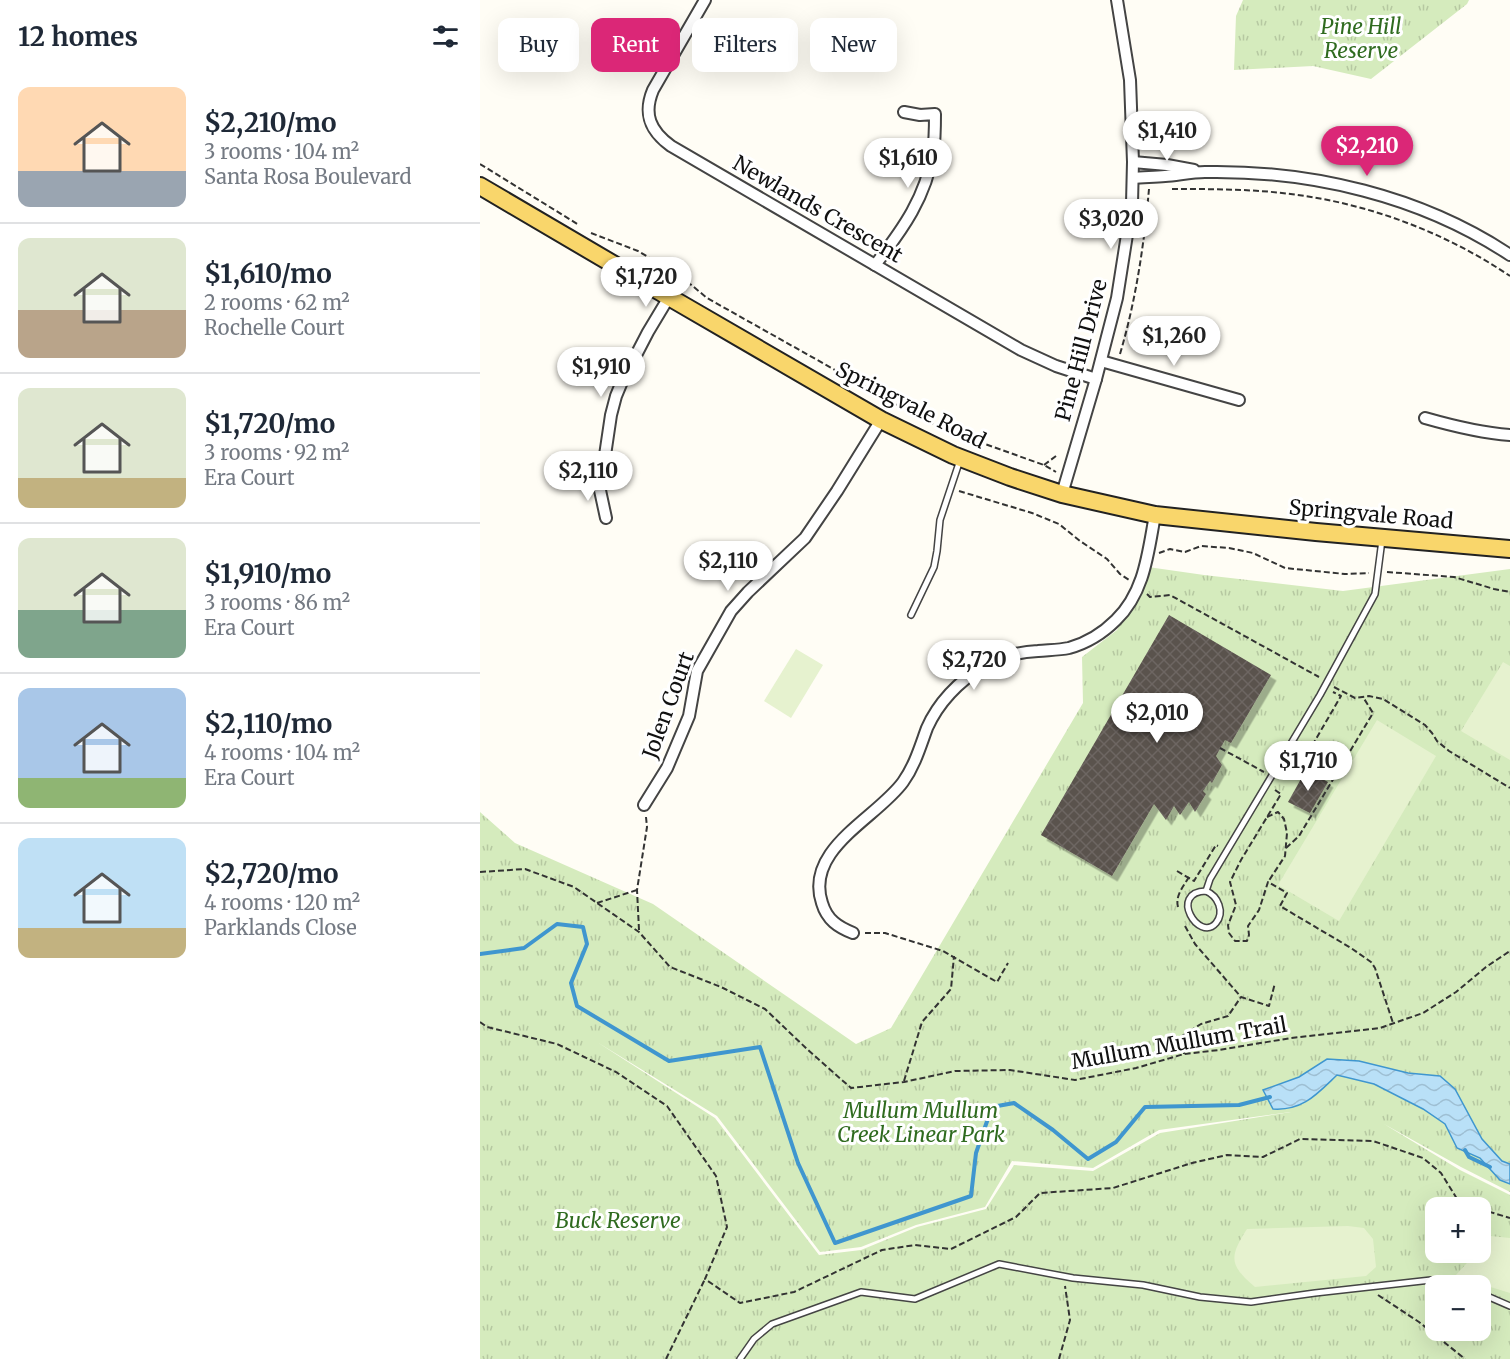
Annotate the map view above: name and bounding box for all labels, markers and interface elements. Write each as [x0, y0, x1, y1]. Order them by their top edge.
park label: Pine Hill Reserve [1321, 13, 1401, 64]
chip: Buy [498, 18, 579, 72]
chip: Rent [591, 18, 680, 72]
chip: Filters [692, 18, 798, 72]
chip: New [810, 18, 897, 72]
text: 12 homes [18, 20, 138, 53]
icon: filters [429, 20, 462, 53]
text: $2,210/mo [204, 106, 336, 139]
icon: home [66, 111, 138, 183]
pin: $1,410 [1118, 111, 1216, 162]
text: $1,410 [1137, 118, 1197, 143]
pin: $2,210 [1318, 126, 1416, 177]
text: $2,210 [1335, 133, 1399, 158]
pin: $1,610 [859, 138, 957, 189]
text: 3 rooms · 104 m² [204, 139, 359, 164]
text: $1,610 [878, 145, 938, 170]
street label: Newlands Crescent [728, 149, 908, 269]
text: Santa Rosa Boulevard [204, 164, 412, 189]
pin: $3,020 [1062, 199, 1160, 250]
text: $3,020 [1078, 206, 1144, 231]
text: $1,610/mo [204, 257, 332, 290]
pin: $1,720 [597, 257, 695, 308]
icon: home [66, 262, 138, 334]
text: $1,720 [615, 264, 677, 289]
street label: Pine Hill Drive [1049, 276, 1113, 424]
text: 2 rooms · 62 m² [204, 290, 350, 315]
text: Rochelle Court [204, 315, 345, 340]
pin: $1,260 [1125, 316, 1223, 367]
text: $1,260 [1141, 323, 1207, 348]
pin: $1,910 [552, 347, 650, 398]
text: $1,910 [571, 354, 631, 379]
street label: Springvale Road [831, 356, 991, 455]
text: $1,720/mo [204, 407, 335, 440]
icon: home [66, 412, 138, 484]
text: 3 rooms · 92 m² [204, 440, 350, 465]
pin: $2,110 [539, 451, 637, 502]
text: $2,110 [558, 458, 618, 483]
text: Era Court [204, 465, 295, 490]
street label: Springvale Road [1288, 493, 1455, 535]
pin: $2,110 [679, 541, 777, 592]
text: $2,110 [698, 548, 758, 573]
text: $1,910/mo [204, 557, 331, 590]
icon: home [66, 562, 138, 634]
text: 3 rooms · 86 m² [204, 590, 350, 615]
text: Era Court [204, 615, 295, 640]
pin: $2,720 [925, 640, 1023, 691]
text: $2,720 [941, 647, 1007, 672]
street label: Jolen Court [636, 648, 700, 763]
pin: $2,010 [1108, 693, 1206, 744]
text: $2,010 [1125, 700, 1189, 725]
text: $2,110/mo [204, 707, 332, 740]
icon: home [66, 712, 138, 784]
text: 4 rooms · 104 m² [204, 740, 360, 765]
pin: $1,710 [1259, 741, 1357, 792]
text: $1,710 [1278, 748, 1338, 773]
text: Era Court [204, 765, 295, 790]
text: $2,720/mo [204, 857, 339, 890]
icon: home [66, 862, 138, 934]
text: 4 rooms · 120 m² [204, 890, 360, 915]
text: Parklands Close [204, 915, 357, 940]
street label: Mullum Mullum Trail [1069, 1011, 1289, 1075]
park label: Mullum Mullum Creek Linear Park [837, 1097, 1006, 1148]
map controls [1425, 1197, 1491, 1341]
button: + [1425, 1197, 1491, 1263]
park label: Buck Reserve [555, 1207, 681, 1234]
button: − [1425, 1275, 1491, 1341]

